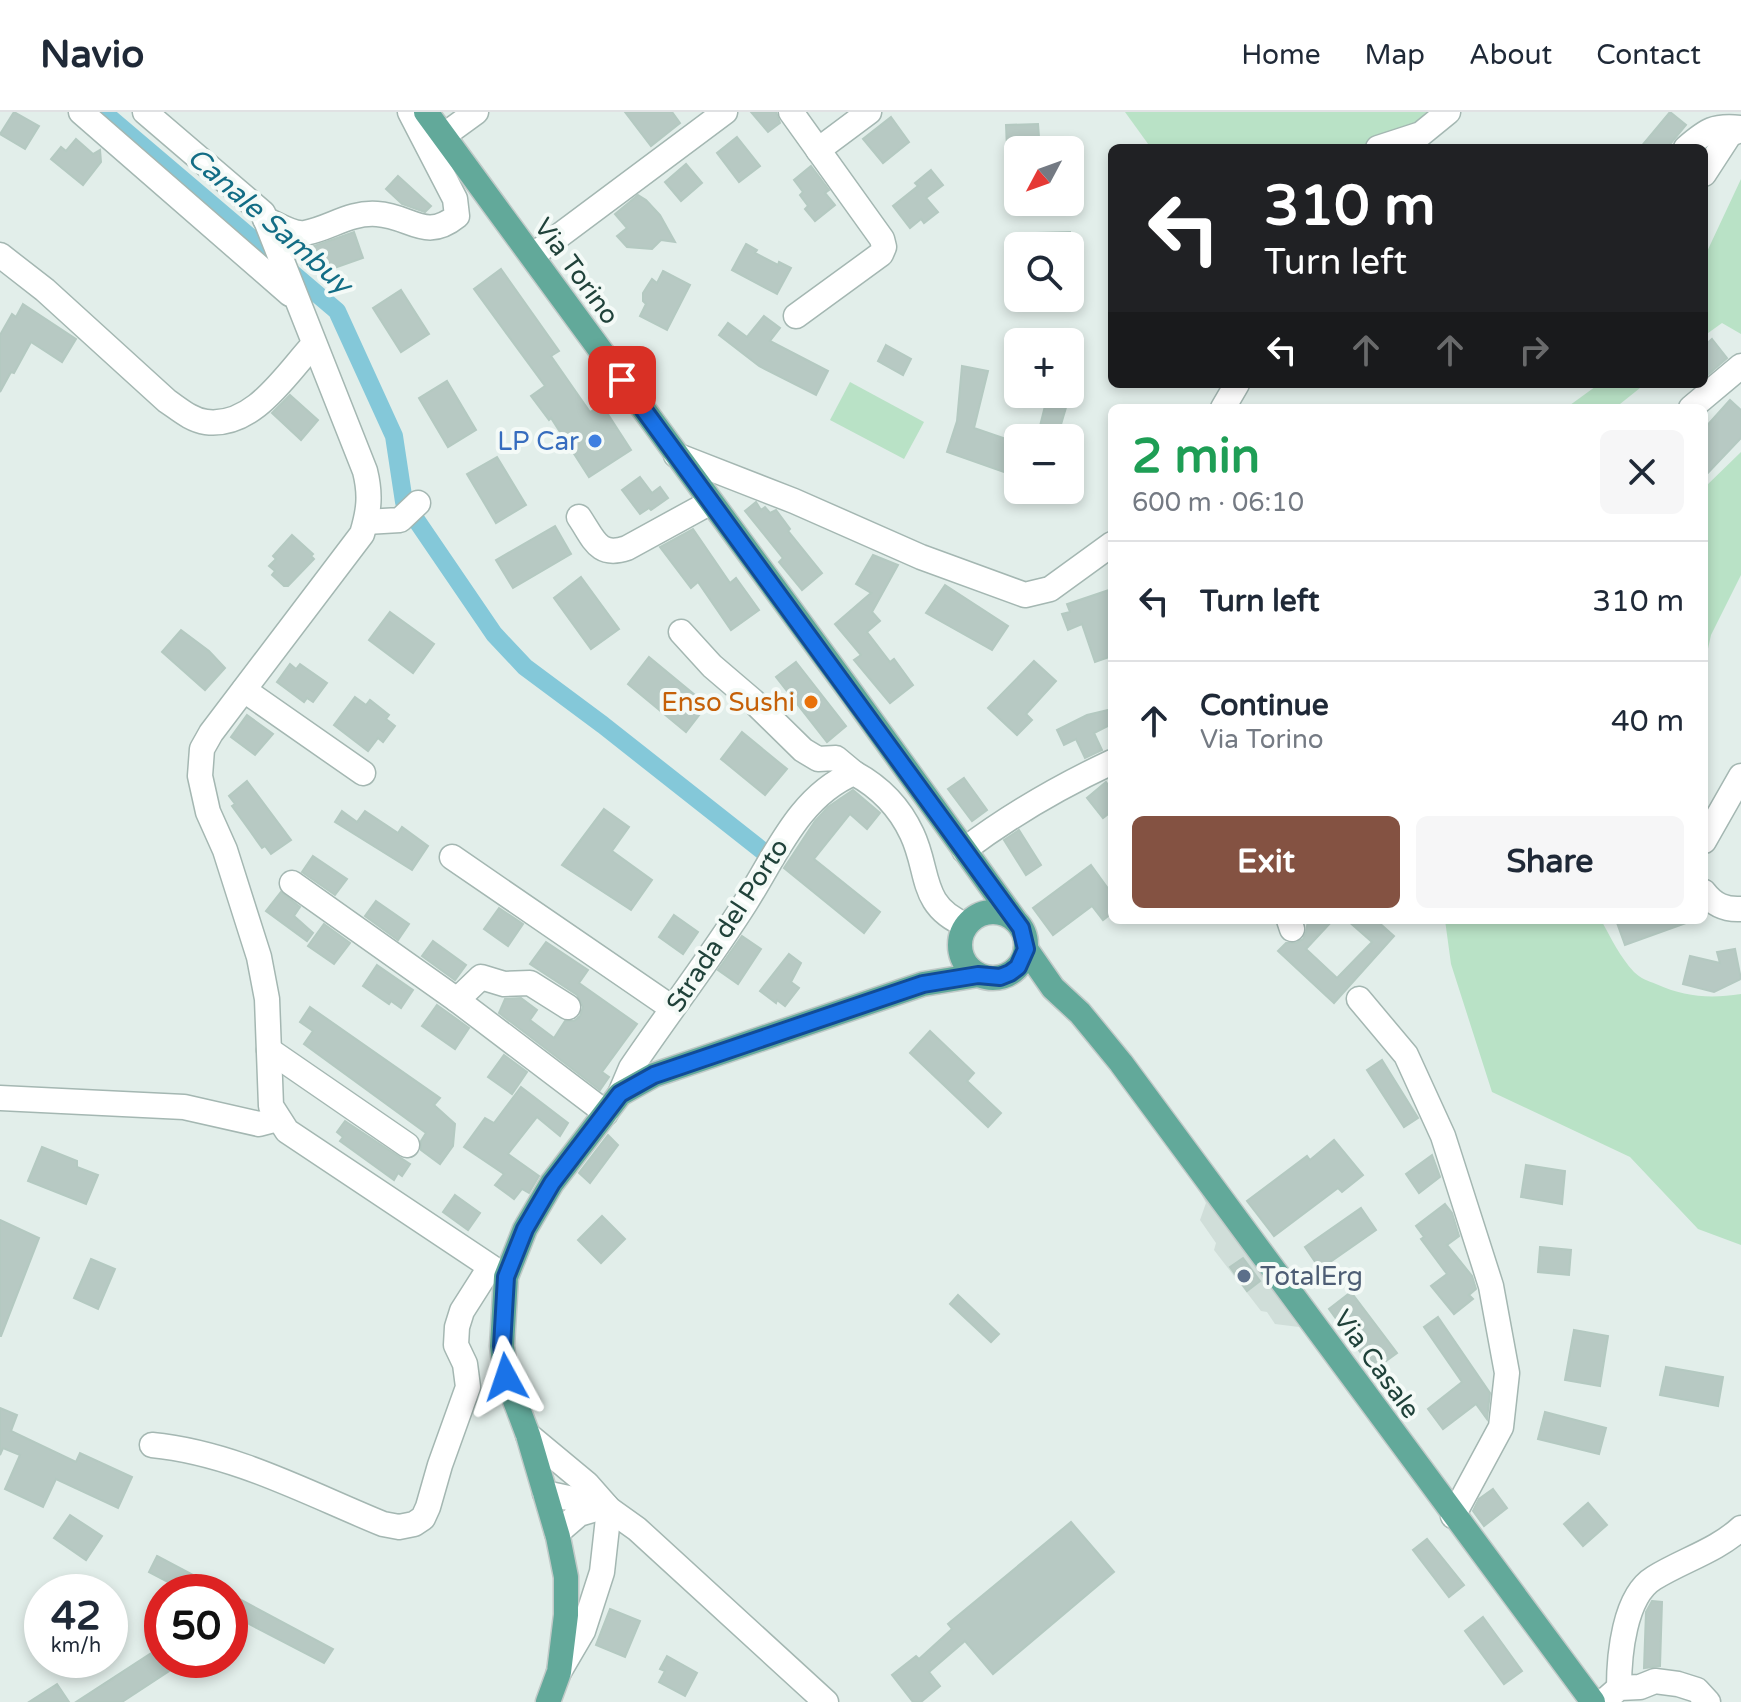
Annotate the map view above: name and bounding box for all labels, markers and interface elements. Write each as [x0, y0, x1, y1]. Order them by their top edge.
text: Navio [40, 32, 144, 78]
text: Home [1241, 38, 1321, 72]
text: Map [1365, 38, 1425, 72]
text: About [1469, 38, 1552, 72]
text: Contact [1596, 38, 1701, 72]
north arrow [1004, 136, 1084, 216]
map controls [1004, 136, 1084, 504]
water label: Canale Sambuy [180, 140, 361, 303]
text: 310 m [1264, 173, 1435, 240]
icon: left [1132, 176, 1236, 280]
street label: Via Torino [528, 212, 625, 330]
button: search [1004, 232, 1084, 312]
text: Turn left [1264, 241, 1407, 284]
button: + [1004, 328, 1084, 408]
icon: left [1260, 328, 1304, 372]
icon: ahead [1344, 328, 1388, 372]
icon: ahead [1428, 328, 1472, 372]
icon: right [1512, 328, 1556, 372]
pin [588, 346, 656, 414]
icon: arrive [600, 358, 644, 402]
button: − [1004, 424, 1084, 504]
place label: LP Car [497, 426, 579, 457]
text: 2 min [1132, 428, 1260, 486]
button: close [1600, 430, 1684, 514]
marker: LP Car [586, 432, 604, 450]
text: 600 m · 06:10 [1132, 487, 1304, 518]
icon: left [1132, 579, 1176, 623]
text: Turn left [1200, 583, 1319, 620]
text: 310 m [1592, 583, 1684, 620]
place label: Enso Sushi [661, 687, 795, 718]
text: Continue [1200, 687, 1329, 724]
marker: Enso Sushi [802, 693, 820, 711]
icon: ahead [1132, 699, 1176, 743]
text: 40 m [1611, 703, 1684, 740]
text: Via Torino [1200, 724, 1324, 755]
button: Exit [1132, 816, 1400, 908]
button: Share [1416, 816, 1684, 908]
street label: Strada del Porto [660, 833, 795, 1018]
place label: TotalErg [1260, 1261, 1363, 1292]
marker: TotalErg [1235, 1267, 1253, 1285]
street label: Via Casale [1327, 1304, 1426, 1425]
position arrow [464, 1335, 548, 1419]
speed limit sign: 50 [144, 1574, 248, 1678]
text: 42 [51, 1592, 101, 1640]
text: km/h [51, 1634, 101, 1658]

